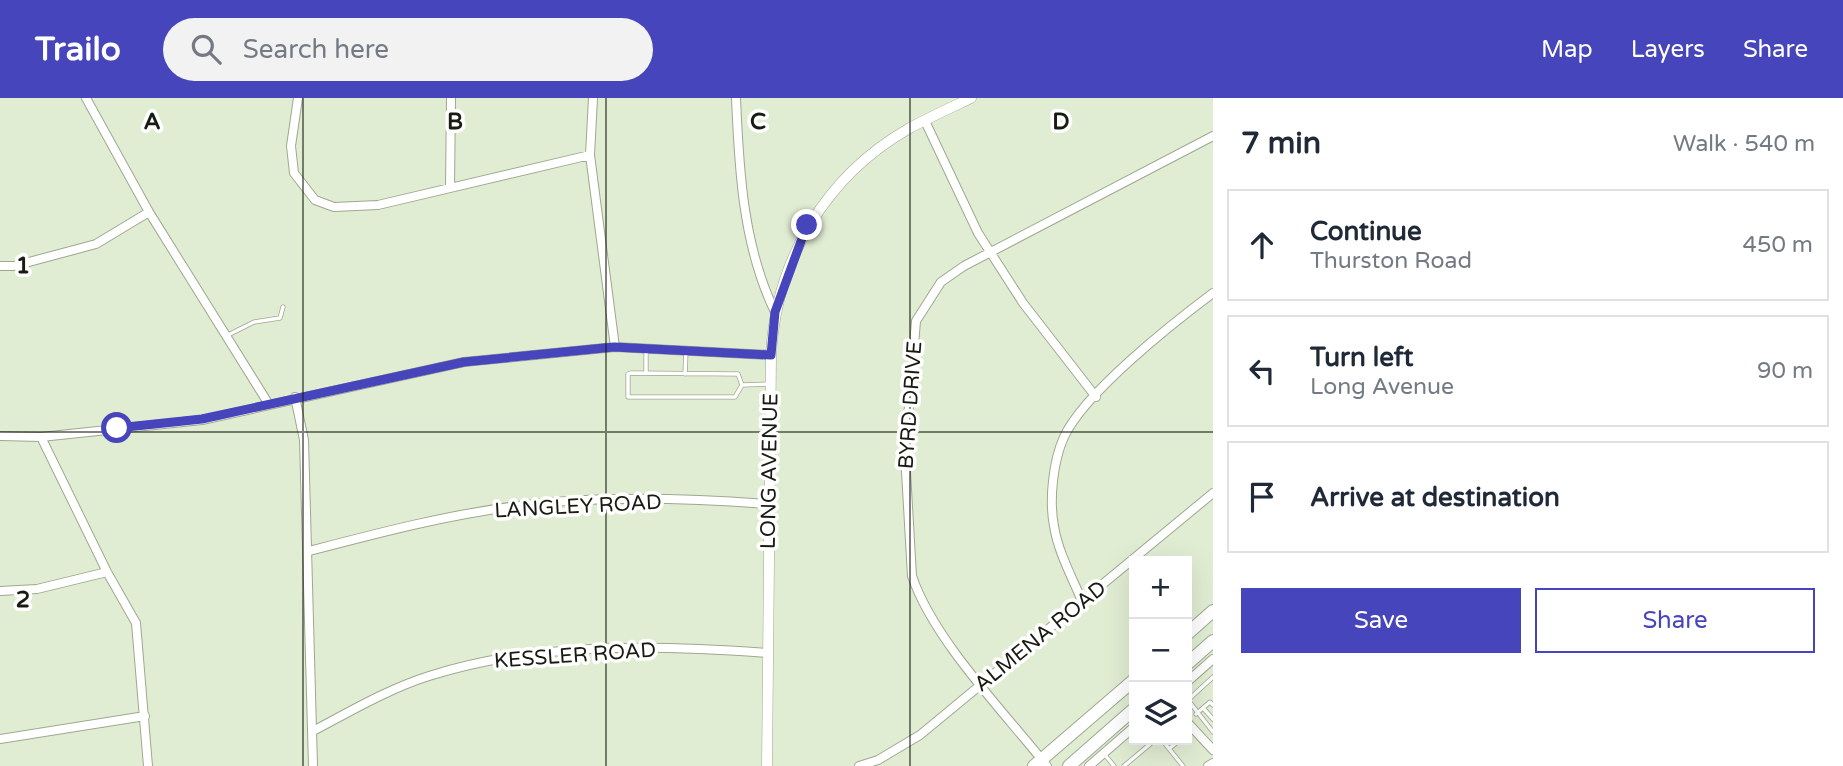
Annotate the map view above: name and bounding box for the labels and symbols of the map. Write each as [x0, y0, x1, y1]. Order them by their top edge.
text: A [143, 108, 161, 136]
text: B [447, 108, 463, 136]
text: C [750, 108, 766, 136]
text: D [1052, 108, 1070, 136]
route end [791, 209, 822, 240]
text: 1 [16, 252, 30, 280]
street label: BYRD DRIVE [894, 340, 927, 470]
street label: LONG AVENUE [756, 393, 783, 549]
route start [101, 412, 132, 443]
street label: LANGLEY ROAD [494, 490, 662, 523]
street label: ALMENA ROAD [969, 576, 1111, 697]
text: 2 [16, 586, 30, 614]
street label: KESSLER ROAD [493, 637, 657, 674]

